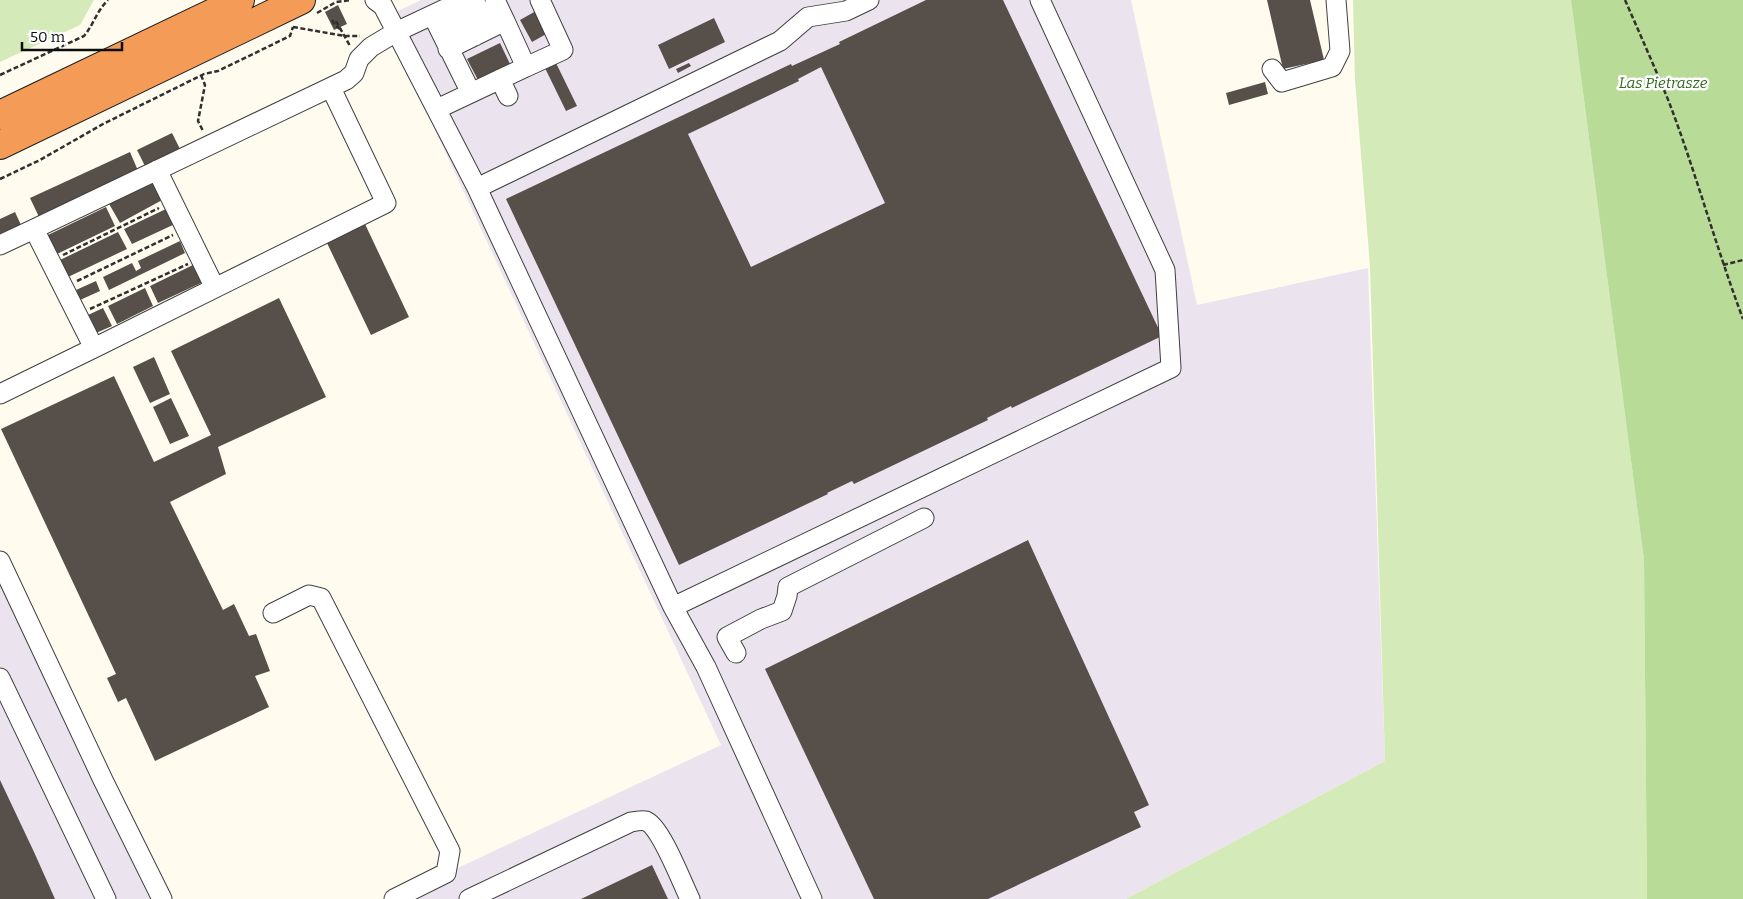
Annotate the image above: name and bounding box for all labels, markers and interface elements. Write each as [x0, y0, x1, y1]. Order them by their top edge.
scale bar [22, 20, 122, 52]
text: 50 m [30, 28, 66, 46]
park label: Las Pietrasze [1619, 74, 1708, 92]

